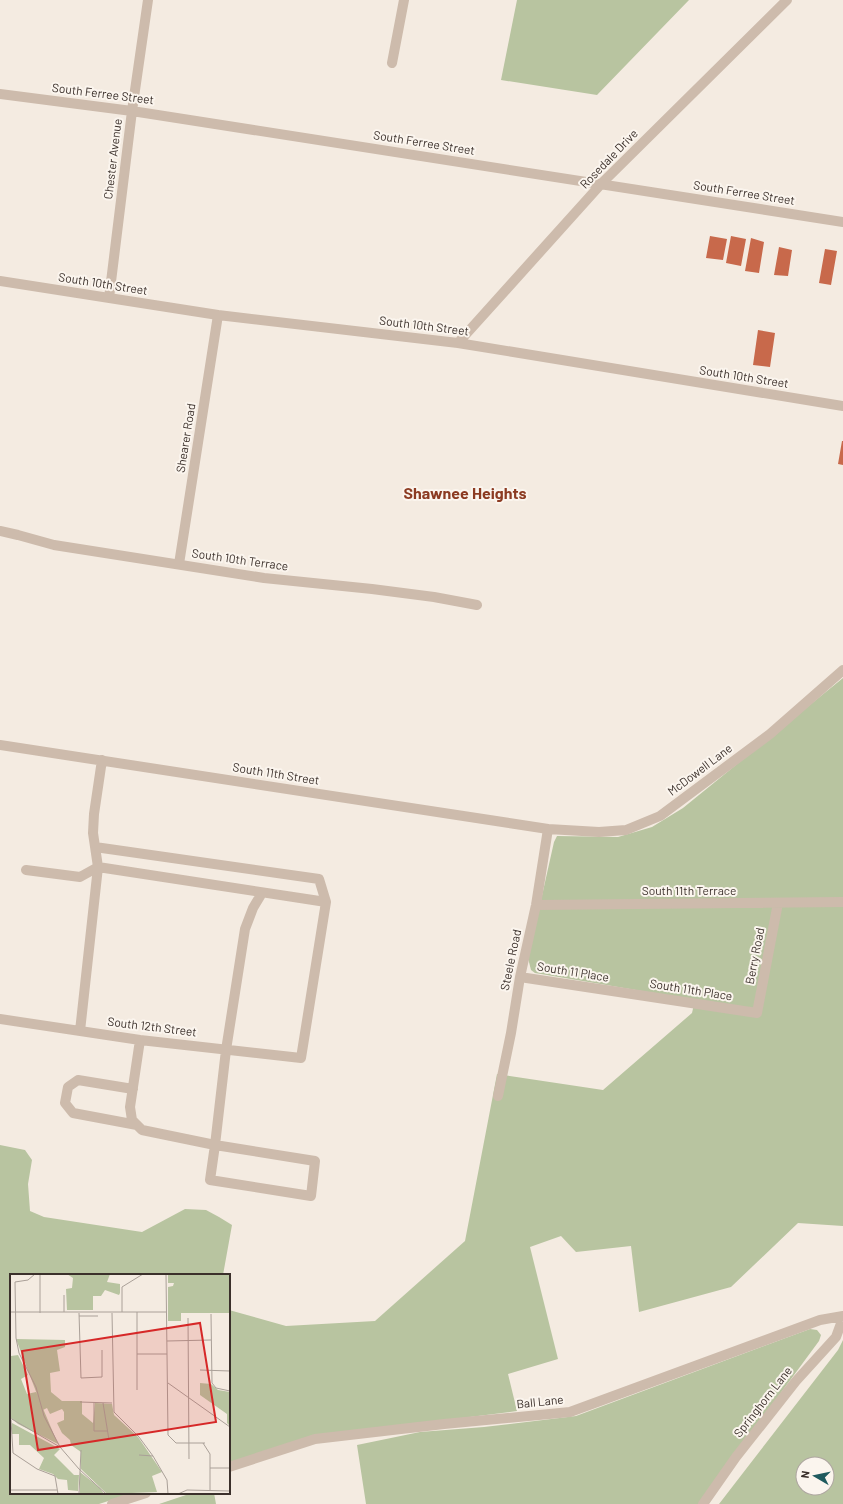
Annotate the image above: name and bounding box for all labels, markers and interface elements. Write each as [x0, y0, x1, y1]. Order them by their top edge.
street label: South Ferree Street [51, 80, 155, 106]
street label: Chester Avenue [100, 118, 124, 200]
street label: Rosedale Drive [577, 126, 640, 191]
street label: South Ferree Street [372, 127, 476, 157]
street label: South Ferree Street [692, 177, 796, 207]
street label: South 10th Street [58, 269, 149, 297]
street label: South 10th Street [379, 313, 470, 337]
street label: South 10th Street [699, 362, 790, 390]
street label: Shearer Road [173, 402, 197, 473]
district label: Shawnee Heights [403, 483, 527, 502]
street label: South 10th Terrace [191, 545, 289, 573]
street label: McDowell Lane [664, 740, 734, 798]
street label: South 11th Street [232, 759, 321, 787]
street label: South 11th Terrace [642, 883, 736, 897]
street label: Berry Road [742, 926, 766, 985]
street label: Steele Road [497, 928, 523, 992]
street label: South 11 Place [536, 958, 610, 984]
street label: South 11th Place [649, 976, 733, 1002]
street label: South 12th Street [107, 1014, 198, 1038]
inset map [10, 1274, 230, 1494]
street label: Springhorn Lane [730, 1363, 794, 1440]
street label: Ball Lane [516, 1392, 564, 1410]
north arrow [795, 1456, 835, 1496]
text: N [798, 1470, 812, 1479]

